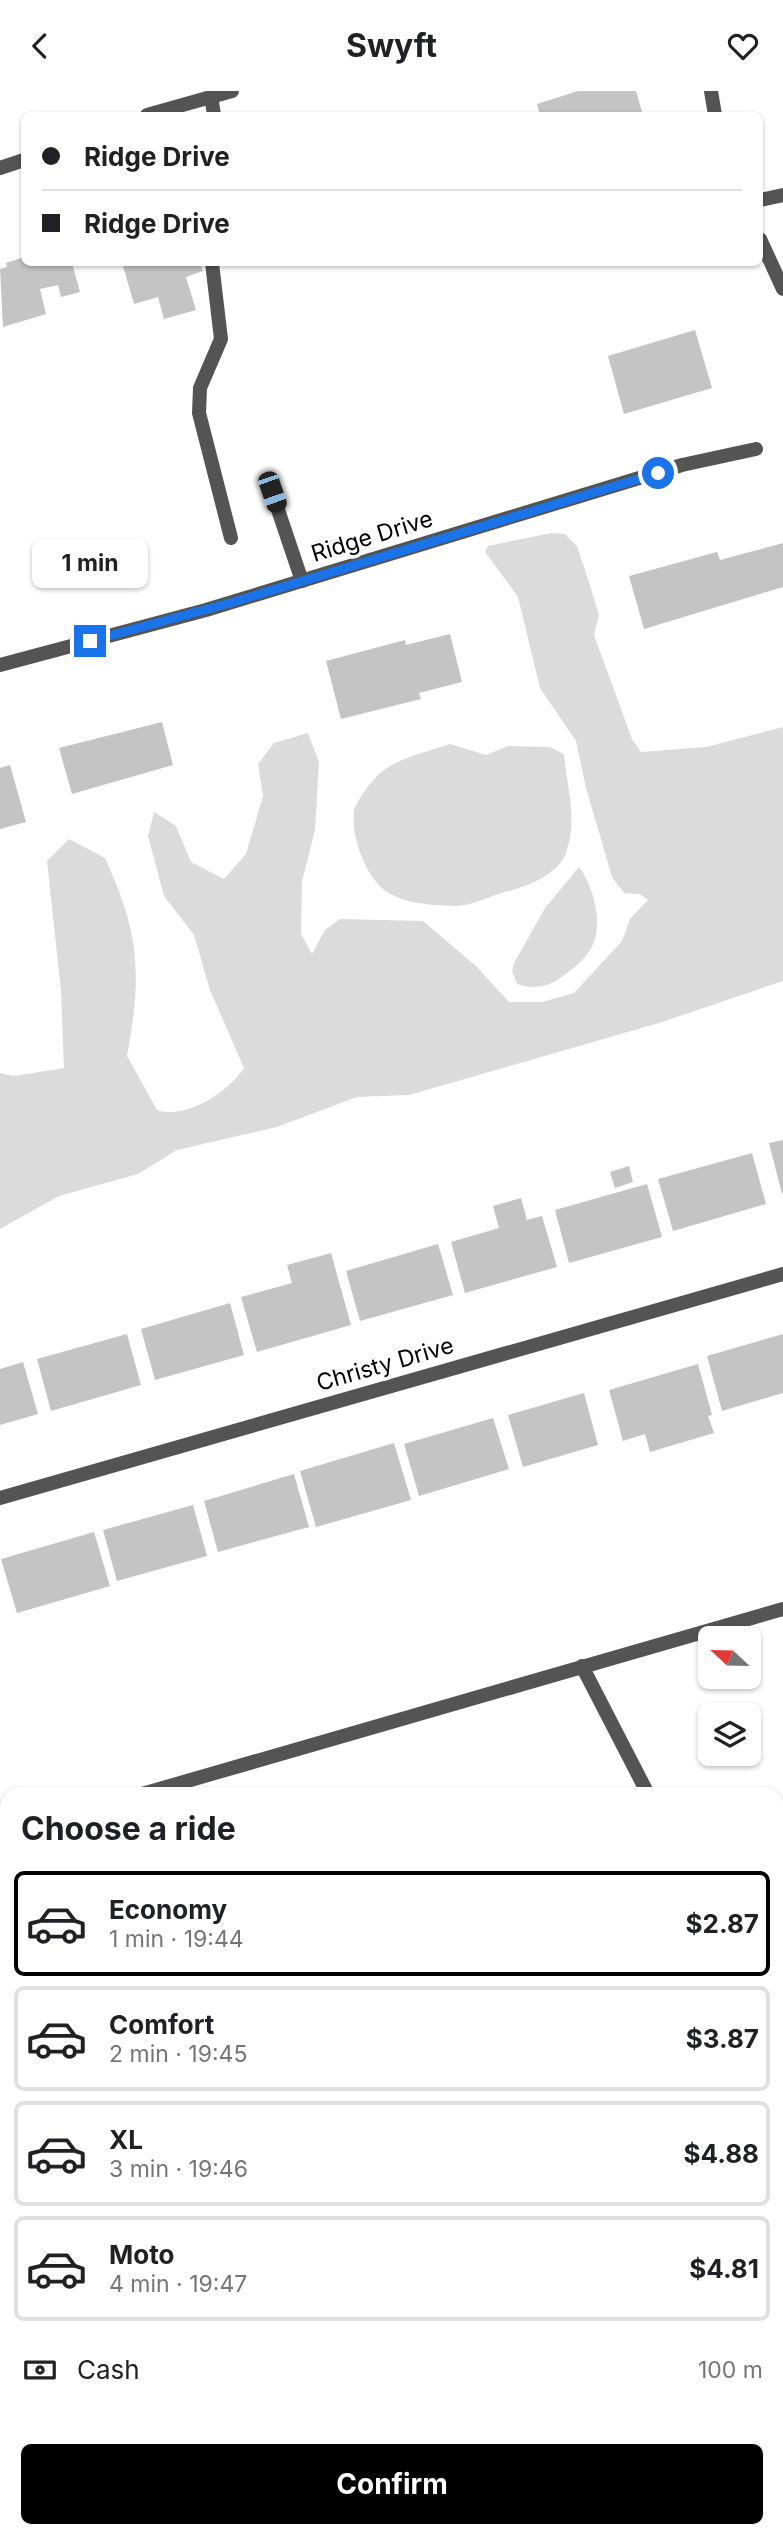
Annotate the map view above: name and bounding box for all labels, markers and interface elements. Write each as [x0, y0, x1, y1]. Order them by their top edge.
text: Swyft [346, 26, 437, 65]
icon: back [21, 27, 59, 65]
icon: heart [724, 27, 762, 65]
text: Ridge Drive [84, 141, 230, 172]
text: Ridge Drive [84, 208, 230, 239]
route start [642, 457, 674, 489]
car [256, 469, 289, 515]
street label: Ridge Drive [308, 504, 436, 568]
callout: 1 min [32, 539, 148, 589]
text: 1 min [62, 549, 118, 577]
route end [74, 625, 106, 657]
street label: Christy Drive [313, 1331, 457, 1397]
north arrow [698, 1626, 761, 1689]
map controls [698, 1626, 761, 1766]
button: layers [698, 1703, 761, 1766]
text: Choose a ride [21, 1809, 236, 1848]
icon: car [25, 1892, 88, 1955]
text: Economy [109, 1894, 227, 1925]
text: $2.87 [686, 1908, 759, 1939]
text: 1 min · 19:44 [109, 1925, 244, 1953]
icon: car [25, 2007, 88, 2070]
text: Comfort [109, 2009, 214, 2040]
text: $3.87 [686, 2023, 759, 2054]
text: 2 min · 19:45 [109, 2040, 247, 2068]
icon: car [25, 2122, 88, 2185]
text: XL [109, 2124, 143, 2155]
text: $4.88 [683, 2138, 759, 2169]
text: 3 min · 19:46 [109, 2155, 248, 2183]
icon: car [25, 2237, 88, 2300]
text: Moto [109, 2239, 174, 2270]
text: $4.81 [689, 2253, 759, 2284]
text: 4 min · 19:47 [109, 2270, 247, 2298]
icon: cash [21, 2351, 59, 2389]
text: Cash [77, 2354, 140, 2385]
text: 100 m [698, 2356, 763, 2384]
button: Confirm [21, 2444, 763, 2524]

